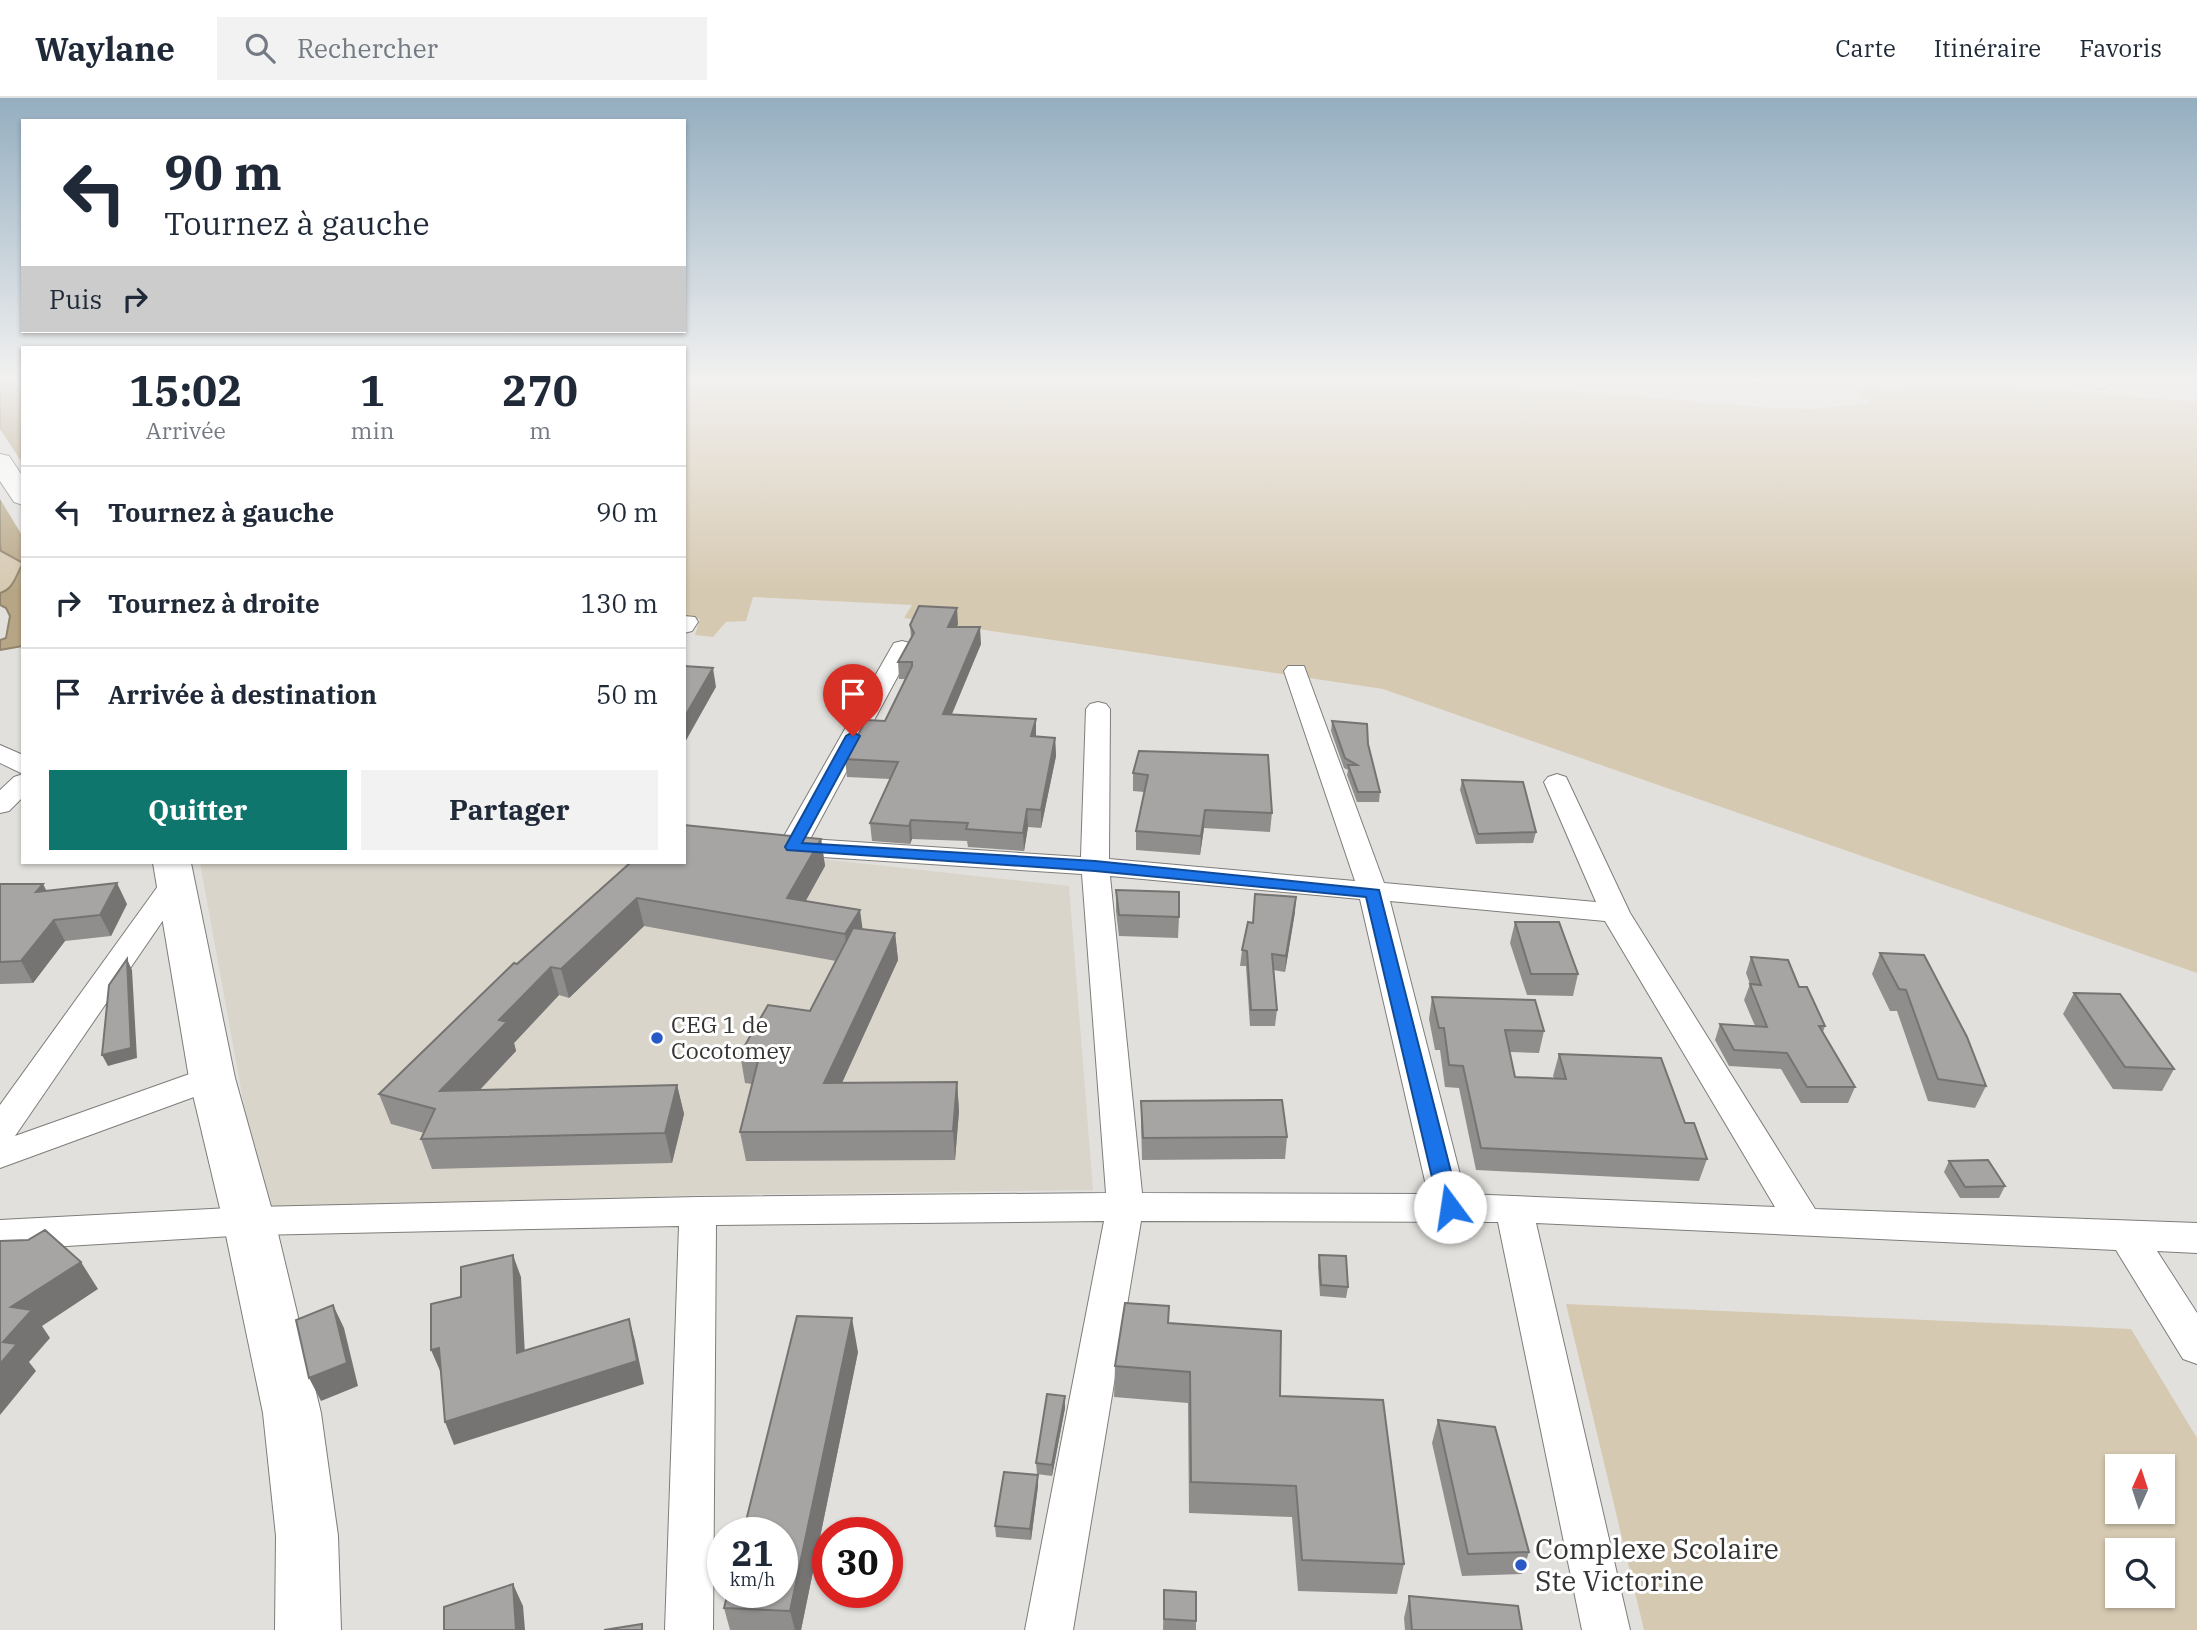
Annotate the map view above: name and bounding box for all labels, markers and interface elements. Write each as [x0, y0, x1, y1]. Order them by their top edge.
search box [217, 17, 707, 80]
text: Waylane [35, 27, 175, 70]
icon: search [241, 29, 279, 67]
text: Rechercher [297, 31, 438, 65]
text: Carte [1835, 32, 1896, 64]
text: Itinéraire [1934, 32, 2041, 64]
text: Favoris [2079, 32, 2162, 64]
text: 90 m [164, 140, 282, 203]
icon: left [49, 147, 140, 238]
text: Tournez à gauche [164, 202, 430, 244]
icon: right [116, 280, 154, 318]
text: Puis [49, 282, 102, 316]
text: 15:02 [129, 363, 243, 418]
text: 1 [360, 363, 385, 418]
text: 270 [502, 363, 578, 418]
text: Arrivée [146, 415, 226, 445]
text: min [351, 415, 394, 445]
text: m [529, 415, 551, 445]
icon: left [49, 493, 87, 531]
text: Tournez à gauche [108, 495, 334, 529]
text: 90 m [596, 495, 658, 529]
icon: right [49, 584, 87, 622]
text: Tournez à droite [108, 586, 320, 620]
text: 130 m [580, 586, 658, 620]
pin [823, 664, 883, 736]
icon: arrive [49, 675, 87, 713]
icon: arrive [834, 675, 872, 713]
text: Arrivée à destination [108, 677, 377, 711]
text: 50 m [596, 677, 658, 711]
button: Quitter [49, 770, 347, 850]
button: Partager [361, 770, 658, 850]
place label: CEG 1 de Cocotomey [671, 1009, 792, 1065]
marker: CEG 1 de Cocotomey [649, 1030, 665, 1046]
position arrow [1413, 1170, 1487, 1244]
north arrow [2105, 1454, 2175, 1524]
map controls [2105, 1454, 2175, 1608]
speed limit sign: 30 [812, 1517, 903, 1608]
text: 21 [731, 1530, 774, 1576]
place label: Complexe Scolaire Ste Victorine [1535, 1530, 1779, 1599]
button: search [2105, 1538, 2175, 1608]
marker: Complexe Scolaire Ste Victorine [1513, 1557, 1529, 1573]
text: km/h [730, 1568, 775, 1591]

